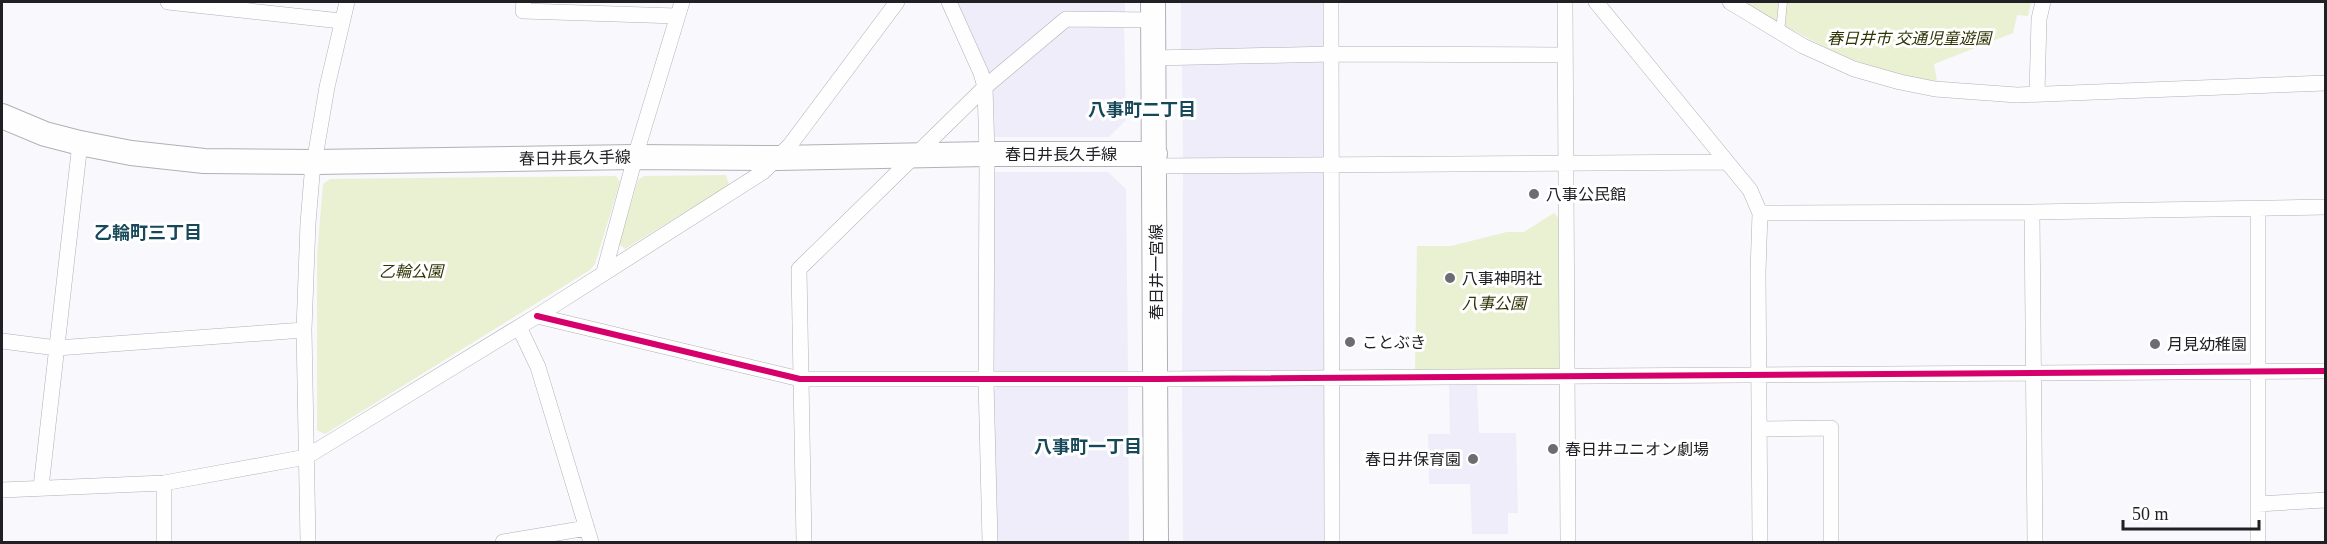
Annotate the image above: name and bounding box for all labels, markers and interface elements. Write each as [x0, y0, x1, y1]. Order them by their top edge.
park label: 春日井市 交通児童遊園 [1827, 30, 1993, 47]
district label: 八事町二丁目 [1088, 100, 1196, 120]
street label: 春日井長久手線 [1005, 146, 1117, 163]
street label: 春日井長久手線 [519, 149, 631, 167]
place label: 八事公民館 [1546, 186, 1626, 203]
marker: 八事公民館 [1527, 187, 1541, 201]
district label: 乙輪町三丁目 [94, 223, 202, 243]
street label: 春日井一宮線 [1148, 224, 1165, 320]
park label: 乙輪公園 [379, 263, 445, 280]
place label: 八事神明社 [1462, 270, 1542, 287]
marker: 八事神明社 [1443, 271, 1457, 285]
park label: 八事公園 [1462, 295, 1528, 312]
place label: ことぶき [1362, 334, 1426, 351]
marker: ことぶき [1343, 335, 1357, 349]
place label: 月見幼稚園 [2167, 336, 2247, 353]
marker: 月見幼稚園 [2148, 337, 2162, 351]
district label: 八事町一丁目 [1034, 437, 1142, 457]
place label: 春日井ユニオン劇場 [1565, 441, 1709, 458]
marker: 春日井ユニオン劇場 [1546, 442, 1560, 456]
place label: 春日井保育園 [1365, 451, 1461, 468]
marker: 春日井保育園 [1466, 452, 1480, 466]
scale bar [2123, 493, 2260, 531]
text: 50 m [2132, 504, 2169, 524]

